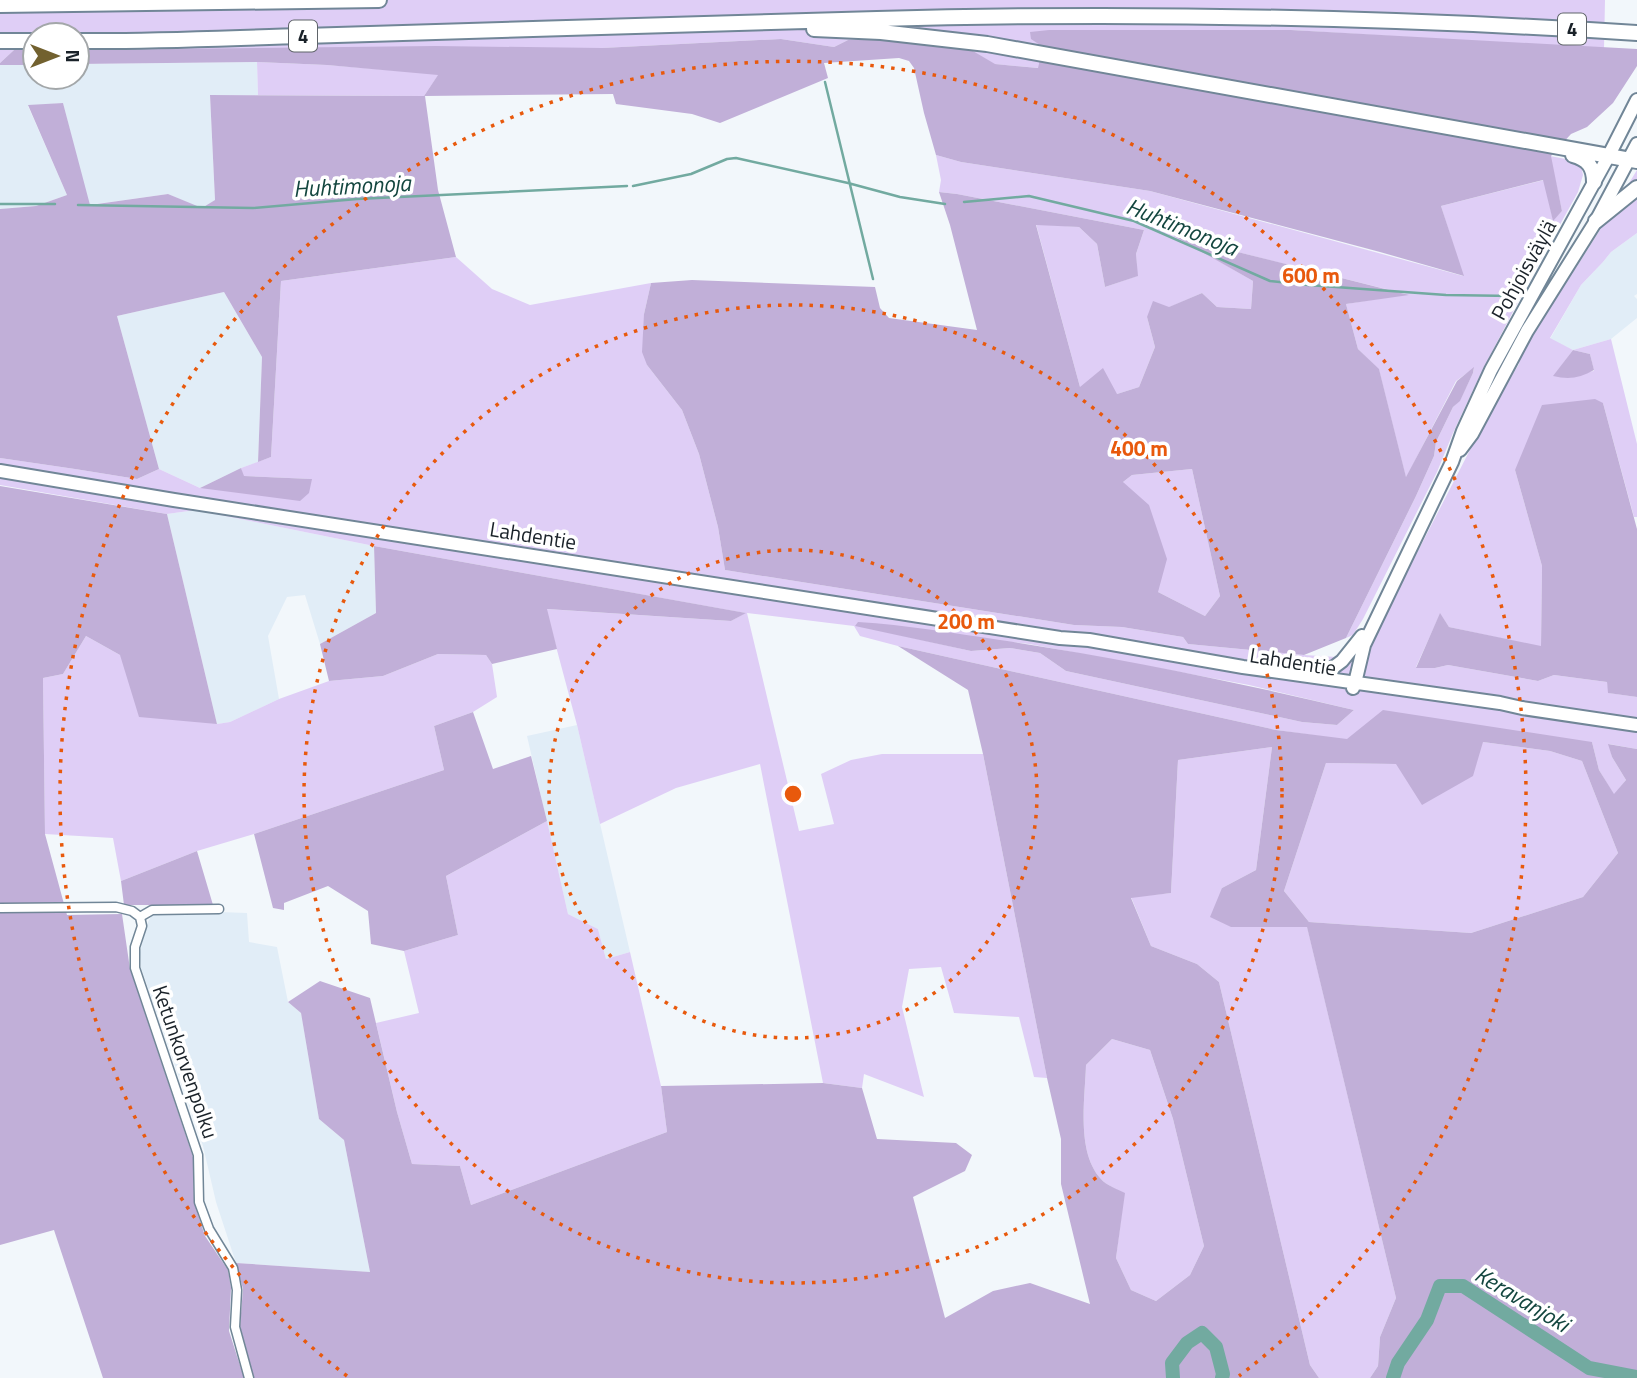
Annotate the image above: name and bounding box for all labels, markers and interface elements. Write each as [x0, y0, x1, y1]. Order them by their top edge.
road number: 4 [1558, 14, 1586, 44]
road number: 4 [289, 20, 317, 52]
north arrow [21, 21, 91, 91]
text: N [59, 49, 88, 63]
water label: Huhtimonoja [292, 165, 413, 206]
water label: Huhtimonoja [1121, 188, 1245, 265]
street label: Pohjoisväylä [1482, 213, 1564, 326]
text: 600 m [1282, 259, 1340, 291]
text: 400 m [1110, 432, 1168, 464]
street label: Lahdentie [488, 512, 579, 558]
text: 200 m [937, 605, 995, 637]
street label: Lahdentie [1248, 638, 1339, 684]
centre of rings [781, 782, 805, 806]
street label: Ketunkorvenpolku [145, 981, 227, 1143]
water label: Keravanjoki [1468, 1257, 1578, 1342]

